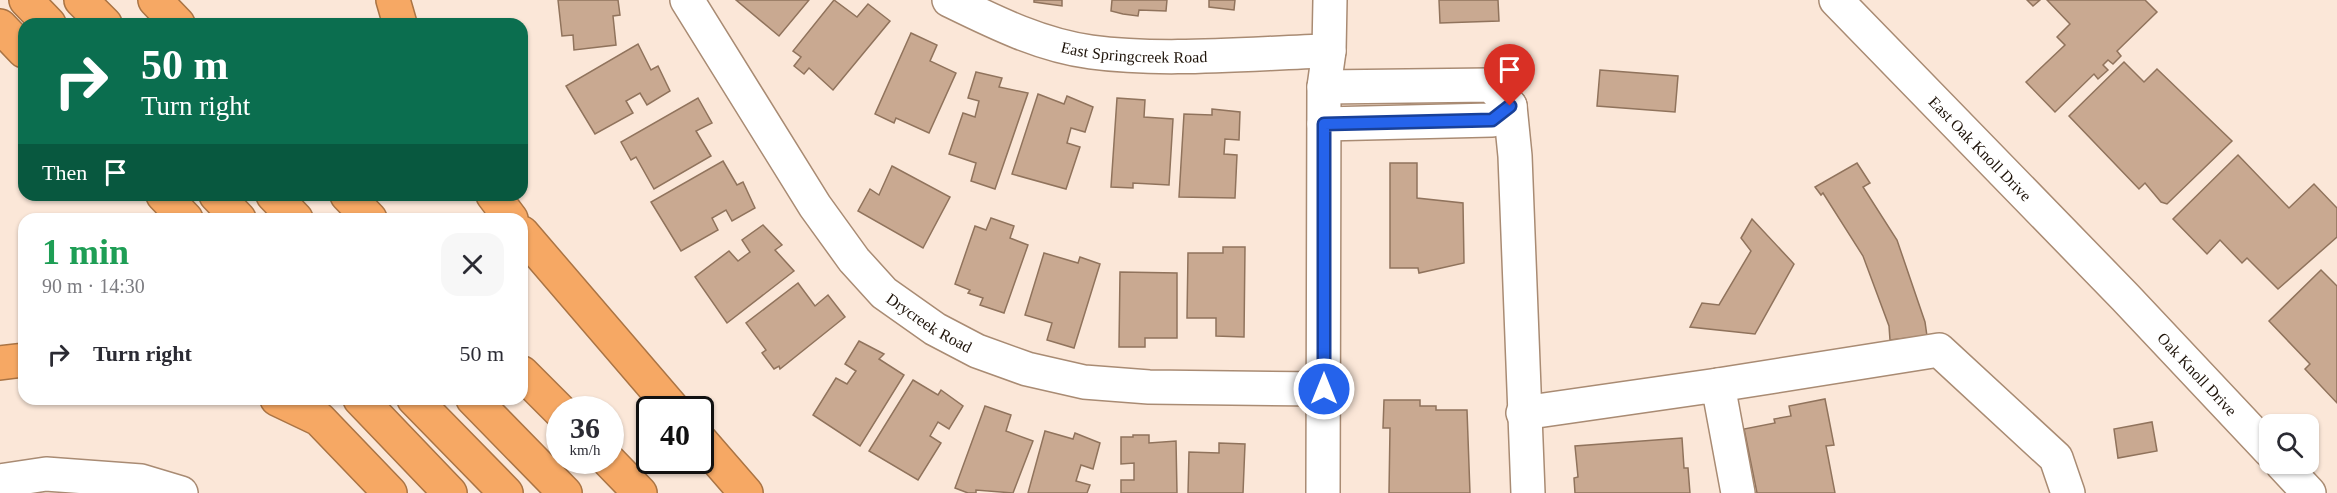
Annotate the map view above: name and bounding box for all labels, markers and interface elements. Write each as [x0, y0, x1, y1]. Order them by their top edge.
street label: East Springcreek Road [1059, 38, 1207, 66]
icon: right [42, 42, 120, 120]
text: 50 m [141, 42, 229, 88]
pin [1484, 44, 1535, 106]
icon: arrive [1493, 53, 1526, 86]
text: Turn right [141, 91, 250, 121]
street label: East Oak Knoll Drive [1925, 93, 2035, 205]
icon: arrive [99, 156, 132, 189]
text: Then [42, 160, 87, 185]
text: 1 min [42, 232, 129, 272]
button: close [441, 233, 504, 296]
text: 90 m · 14:30 [42, 275, 145, 297]
street label: Drycreek Road [883, 290, 975, 356]
street label: Oak Knoll Drive [2154, 329, 2240, 419]
icon: right [42, 338, 75, 371]
text: Turn right [93, 341, 192, 366]
text: 50 m [459, 341, 504, 366]
position arrow [1292, 357, 1356, 421]
speed limit sign: 40 [636, 396, 714, 474]
text: 36 [570, 411, 600, 444]
map controls [2259, 414, 2319, 474]
button: search [2259, 414, 2319, 474]
text: km/h [570, 442, 600, 458]

